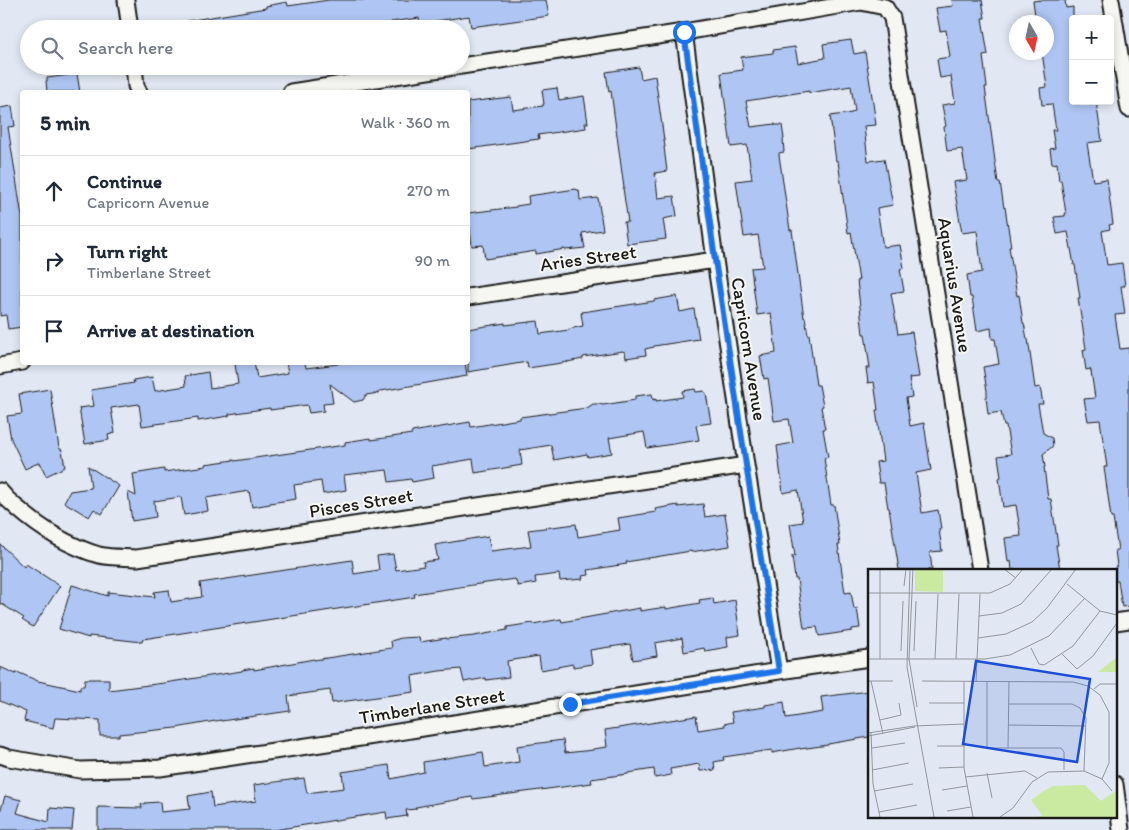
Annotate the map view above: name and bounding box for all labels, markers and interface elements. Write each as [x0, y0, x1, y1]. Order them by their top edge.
north arrow [1009, 15, 1054, 60]
map controls [1069, 15, 1114, 105]
button: + [1069, 15, 1114, 60]
search box [20, 20, 470, 75]
route start [673, 21, 696, 44]
icon: search [38, 34, 66, 62]
text: Search here [78, 36, 173, 59]
button: − [1069, 60, 1114, 105]
text: 5 min [40, 110, 90, 135]
text: Walk · 360 m [361, 113, 450, 132]
text: Continue [87, 170, 162, 193]
icon: ahead [40, 177, 68, 205]
text: 270 m [407, 181, 450, 200]
text: Capricorn Avenue [87, 193, 209, 212]
street label: Aquarius Avenue [933, 216, 977, 354]
text: Turn right [87, 240, 168, 263]
street label: Aries Street [538, 240, 638, 276]
icon: right [40, 247, 68, 275]
text: 90 m [415, 251, 450, 270]
text: Timberlane Street [87, 263, 211, 282]
street label: Capricorn Avenue [726, 276, 772, 422]
icon: arrive [40, 317, 68, 345]
text: Arrive at destination [87, 319, 254, 342]
street label: Pisces Street [307, 483, 415, 523]
inset map [868, 569, 1116, 818]
street label: Timberlane Street [357, 683, 507, 729]
route end [559, 693, 582, 716]

